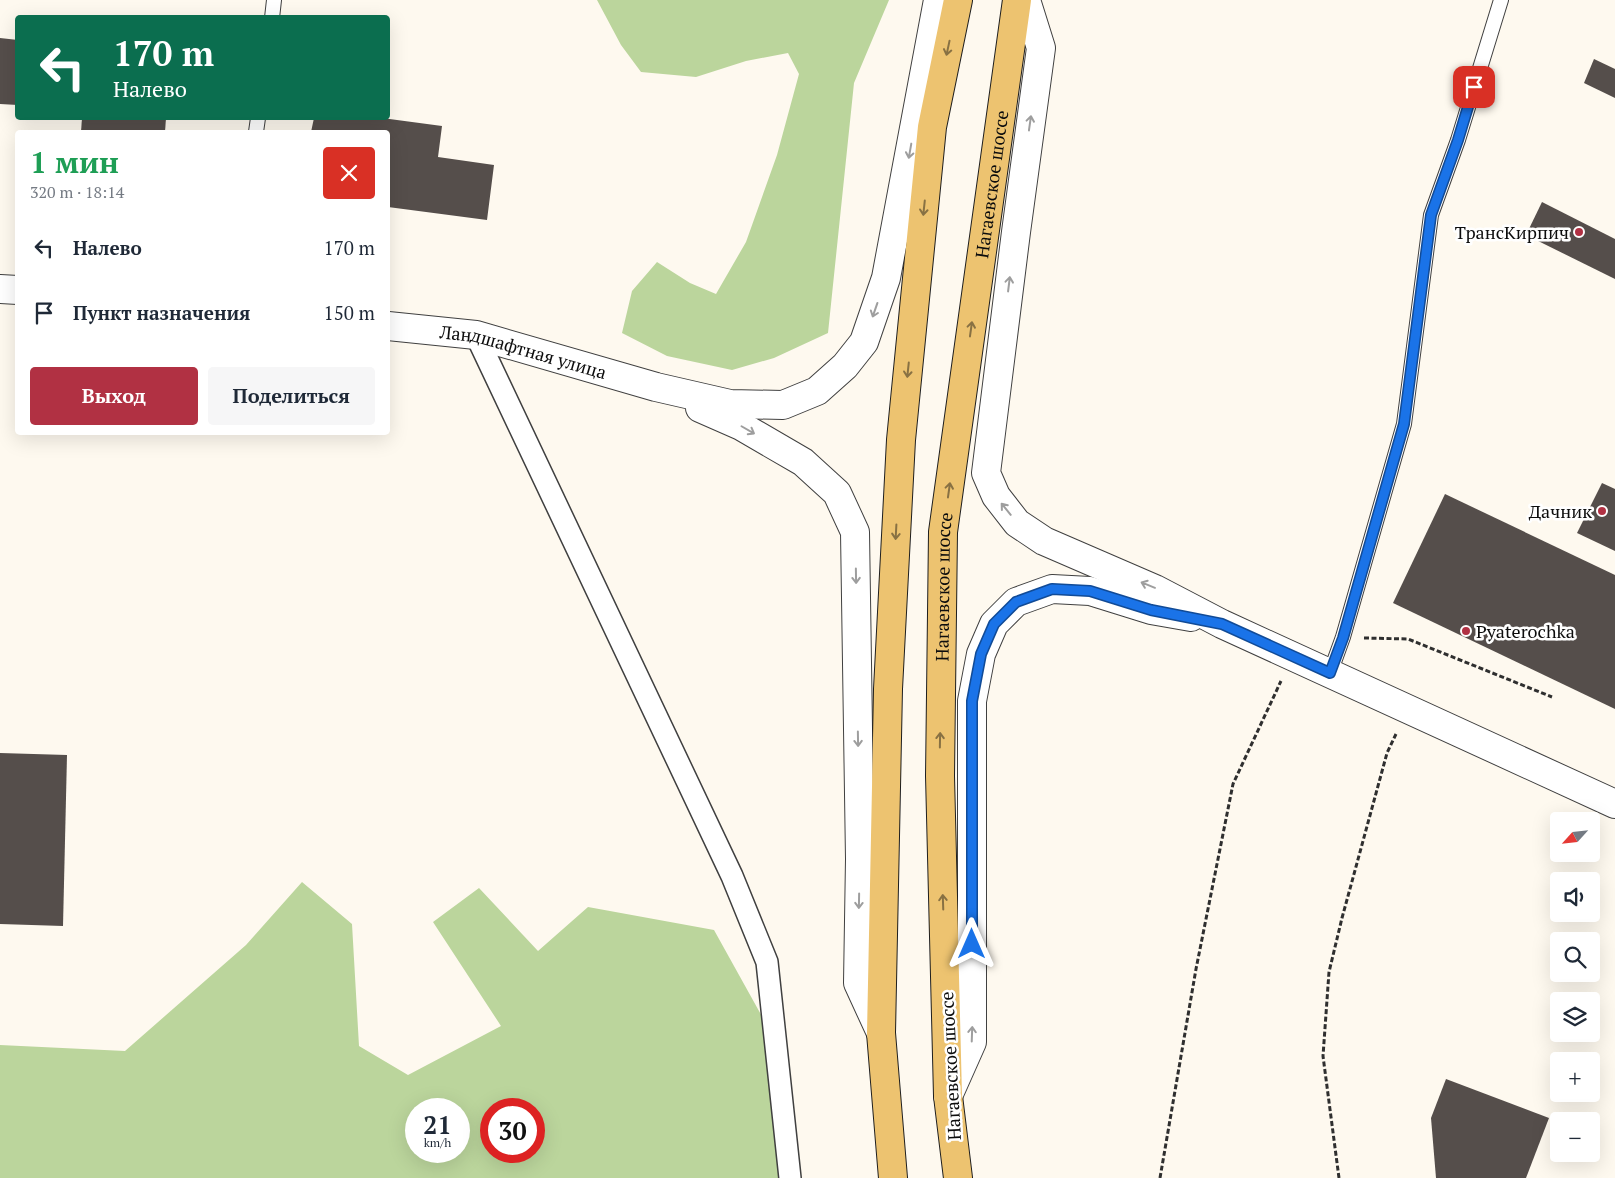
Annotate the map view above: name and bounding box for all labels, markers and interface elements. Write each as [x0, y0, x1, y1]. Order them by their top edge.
text: 170 m [113, 30, 214, 76]
icon: left [30, 35, 95, 100]
one-way arrow [943, 39, 952, 55]
pin [1453, 66, 1495, 108]
icon: arrive [1460, 73, 1488, 101]
text: Налево [113, 74, 187, 103]
street label: Нагаевское шоссе [969, 109, 1014, 260]
one-way arrow [1026, 115, 1036, 131]
text: 1 мин [30, 142, 119, 182]
one-way arrow [904, 143, 914, 159]
button: close [323, 147, 375, 199]
text: 320 m · 18:14 [30, 181, 124, 203]
one-way arrow [919, 200, 929, 216]
place label: ТрансКирпич [1455, 220, 1569, 244]
marker: ТрансКирпич [1573, 226, 1585, 238]
icon: left [30, 234, 58, 262]
text: Налево [73, 235, 142, 260]
text: 170 m [324, 235, 375, 260]
one-way arrow [1004, 276, 1014, 292]
icon: arrive [30, 299, 58, 327]
text: Пункт назначения [73, 300, 250, 325]
text: 150 m [324, 300, 375, 325]
one-way arrow [870, 301, 880, 317]
street label: Ландшафтная улица [438, 319, 609, 384]
one-way arrow [966, 322, 976, 338]
one-way arrow [903, 362, 913, 378]
button: Выход [30, 367, 198, 425]
button: Поделиться [208, 367, 375, 425]
one-way arrow [740, 425, 755, 435]
one-way arrow [944, 483, 954, 499]
place label: Дачник [1529, 499, 1592, 523]
one-way arrow [1001, 503, 1012, 516]
marker: Дачник [1596, 505, 1608, 517]
street label: Нагаевское шоссе [929, 511, 958, 661]
one-way arrow [892, 524, 901, 540]
one-way arrow [851, 568, 861, 584]
one-way arrow [1140, 580, 1155, 589]
place label: Pyaterochka [1476, 619, 1575, 643]
marker: Pyaterochka [1460, 625, 1472, 637]
one-way arrow [853, 730, 863, 747]
one-way arrow [935, 732, 945, 748]
north arrow [1550, 812, 1600, 862]
map controls [1550, 812, 1600, 1162]
button: sound [1550, 872, 1600, 922]
one-way arrow [855, 893, 864, 909]
one-way arrow [938, 895, 948, 911]
position arrow [945, 917, 997, 969]
button: search [1550, 932, 1600, 982]
street label: Нагаевское шоссе [934, 991, 966, 1141]
button: layers [1550, 992, 1600, 1042]
one-way arrow [967, 1027, 977, 1043]
button: + [1550, 1052, 1600, 1102]
speed limit sign: 30 [480, 1098, 545, 1163]
text: 21 [423, 1108, 452, 1141]
button: − [1550, 1112, 1600, 1162]
text: km/h [424, 1135, 451, 1150]

